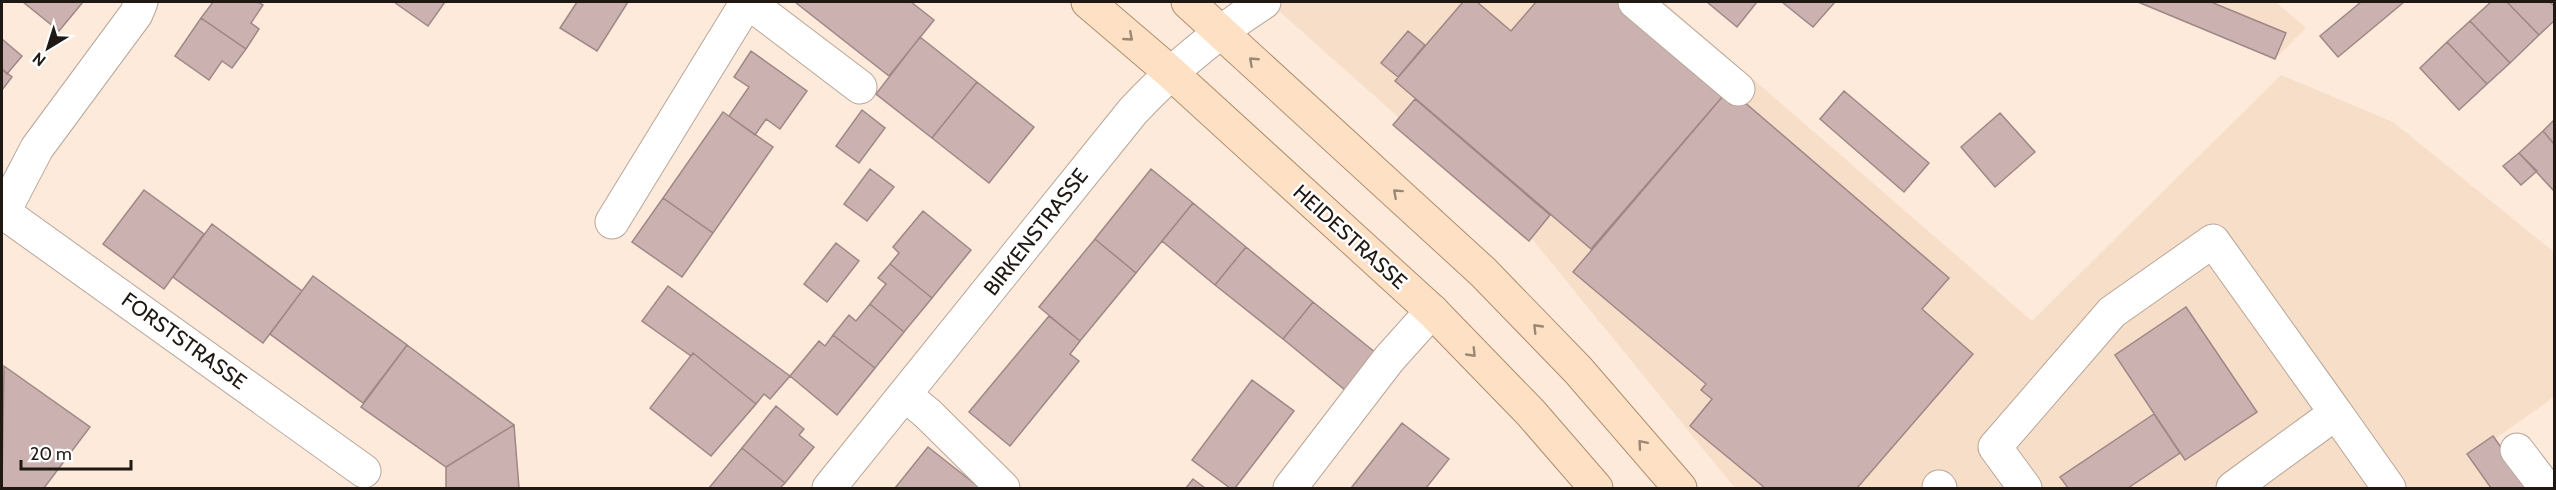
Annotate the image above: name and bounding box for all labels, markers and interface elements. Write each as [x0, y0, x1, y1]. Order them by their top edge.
north arrow [18, 18, 78, 78]
one-way arrow [1122, 30, 1133, 41]
text: N [29, 48, 49, 70]
one-way arrow [1249, 57, 1260, 68]
street label: BIRKENSTRASSE [978, 163, 1093, 300]
street label: HEIDESTRASSE [1288, 179, 1412, 294]
one-way arrow [1393, 189, 1403, 200]
street label: FORSTSTRASSE [117, 287, 252, 394]
one-way arrow [1533, 324, 1544, 334]
one-way arrow [1465, 345, 1476, 356]
scale bar [21, 433, 130, 471]
one-way arrow [1638, 440, 1649, 451]
text: 20 m [30, 443, 72, 465]

